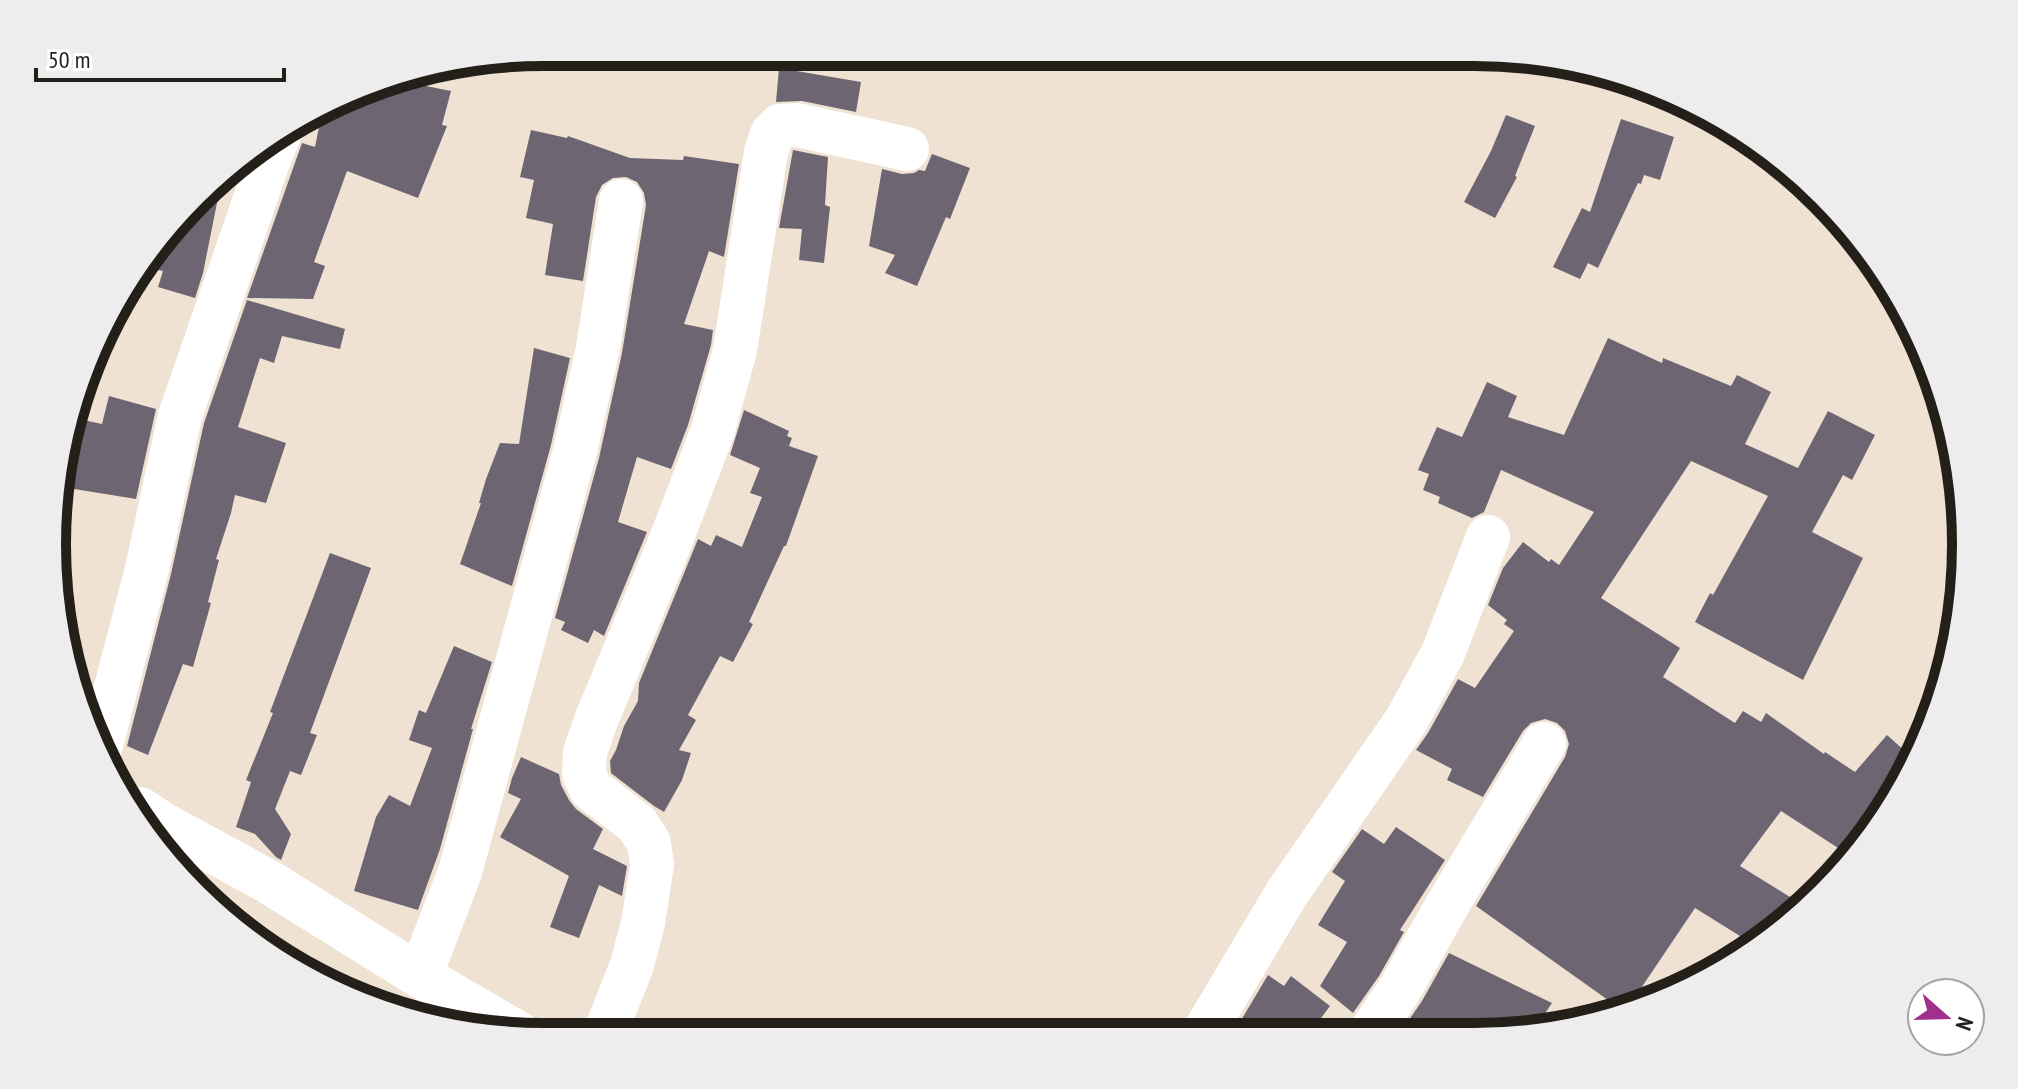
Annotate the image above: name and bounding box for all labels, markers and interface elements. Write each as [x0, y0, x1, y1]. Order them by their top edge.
scale bar [36, 32, 284, 82]
text: 50 m [48, 44, 90, 75]
north arrow [1906, 977, 1986, 1057]
text: N [1950, 1013, 1980, 1034]

